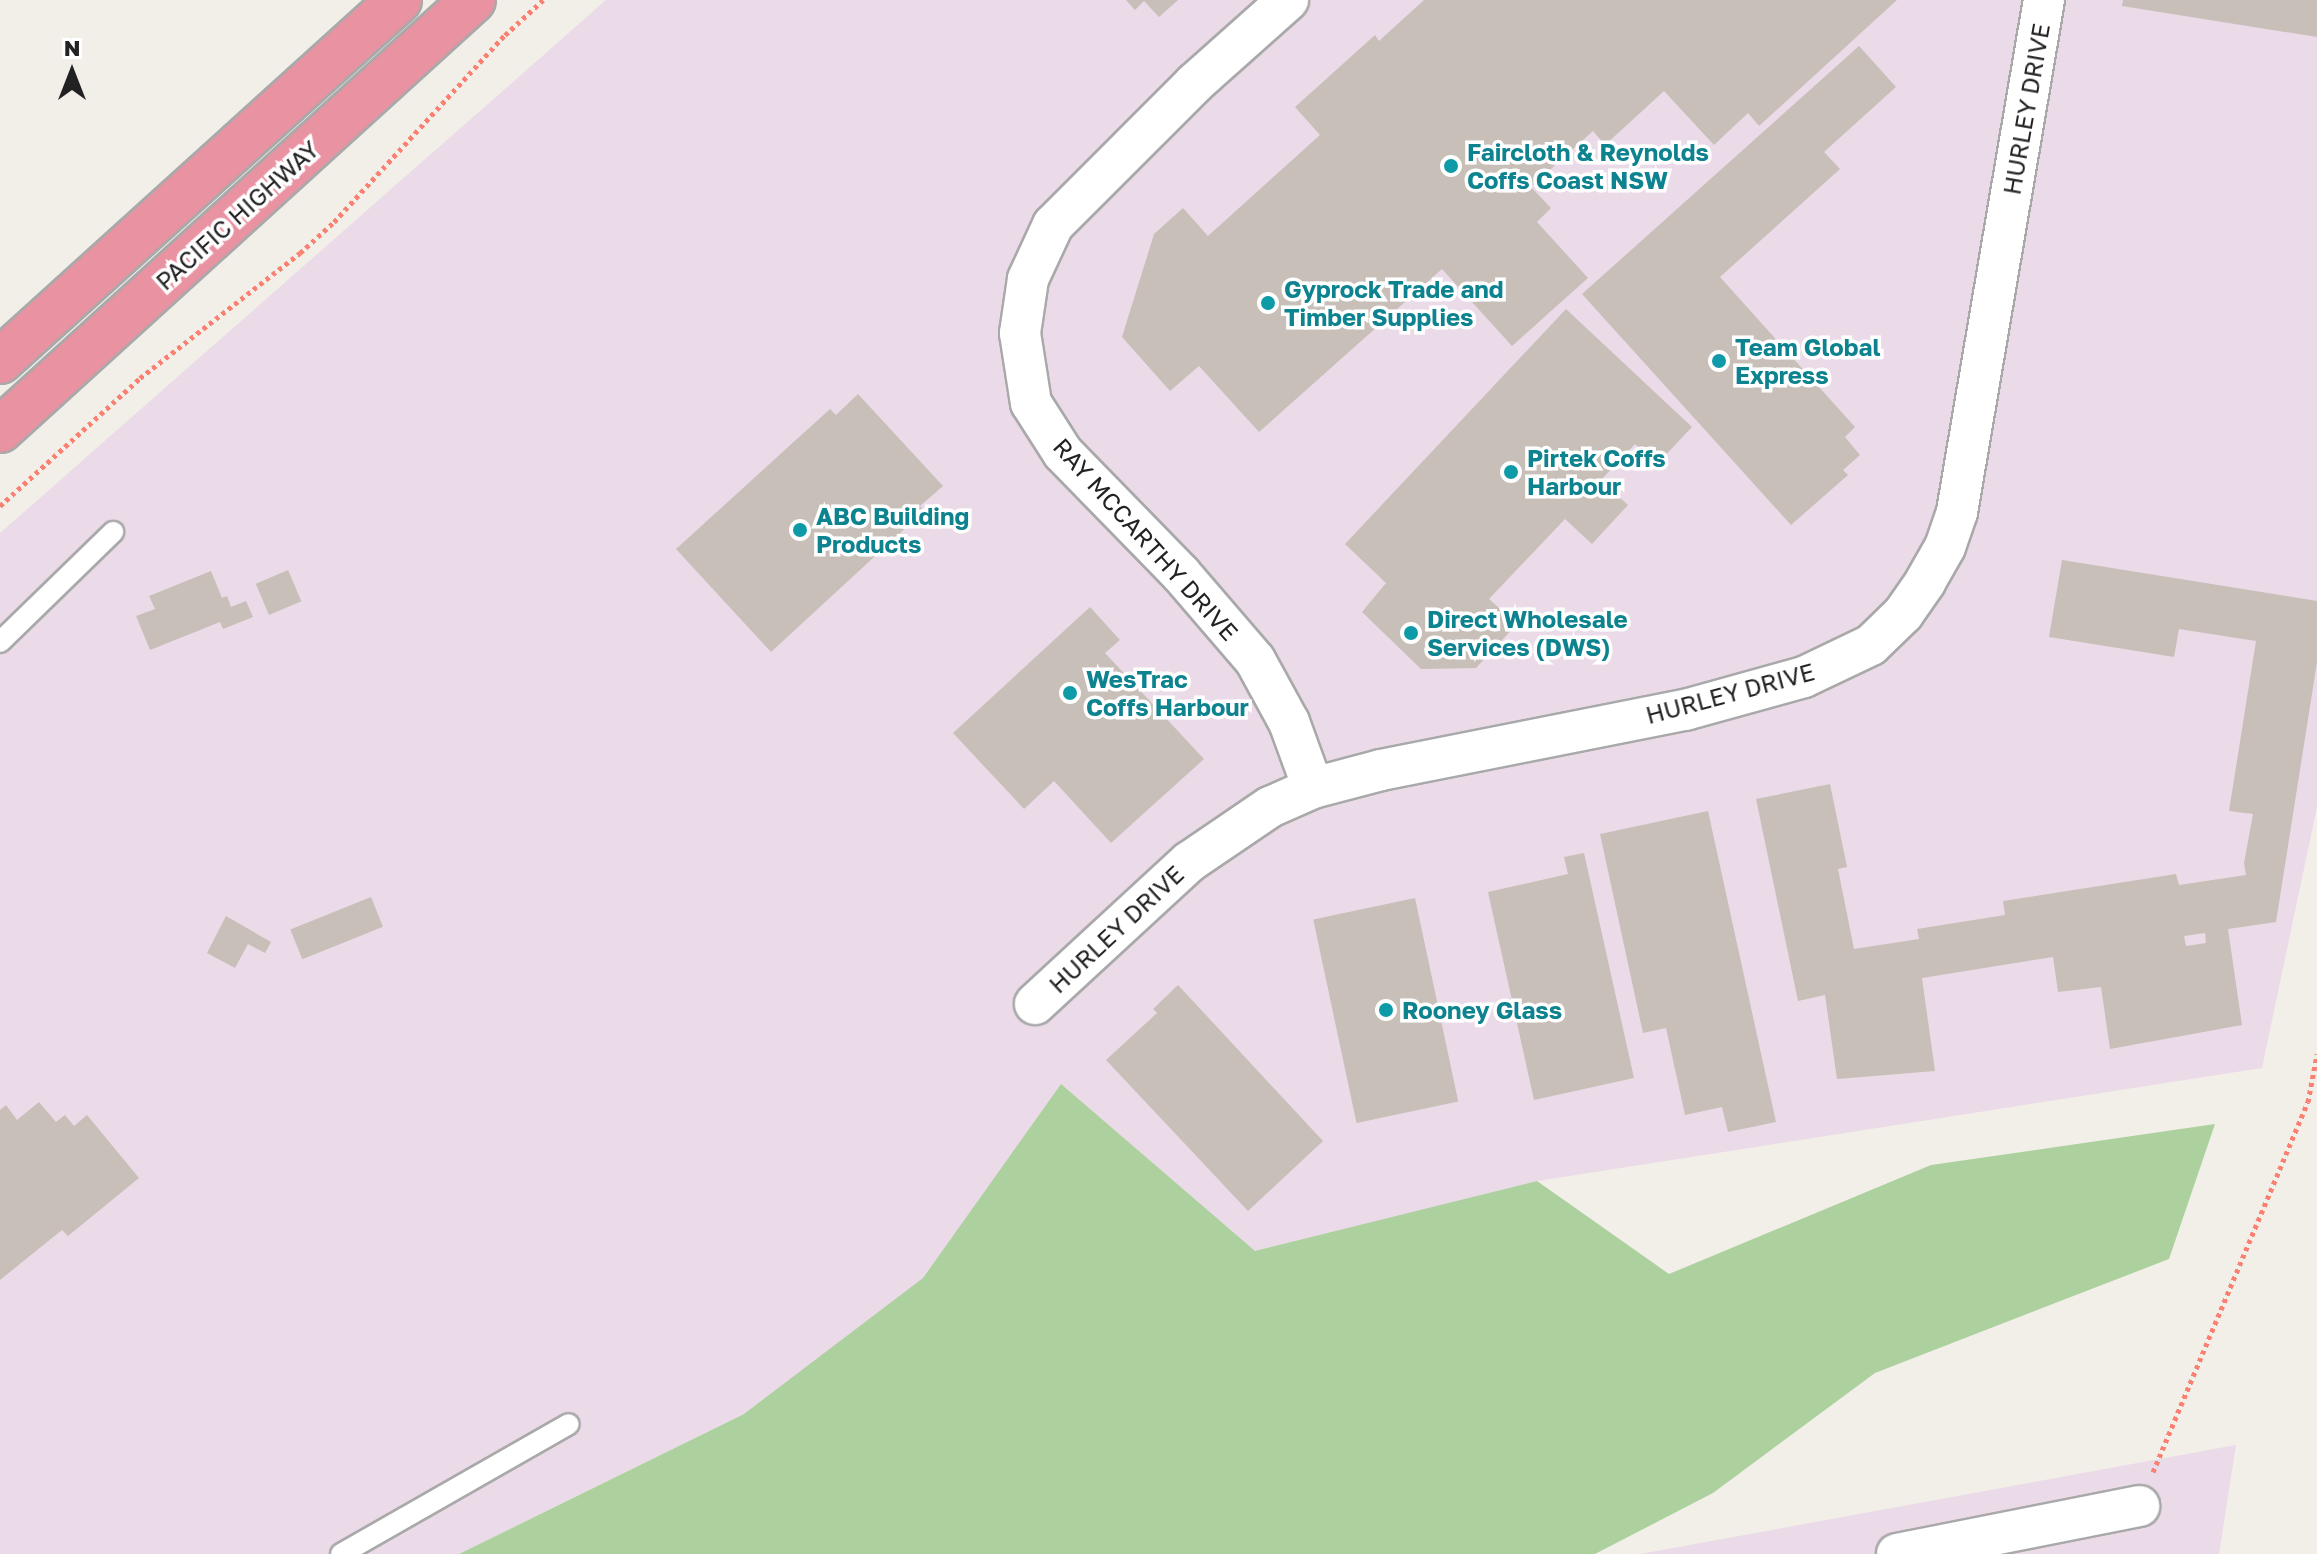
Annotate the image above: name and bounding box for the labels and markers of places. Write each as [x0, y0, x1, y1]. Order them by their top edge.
place label: Faircloth & Reynolds Coffs Coast NSW [1467, 138, 1709, 194]
marker: Faircloth & Reynolds Coffs Coast NSW [1442, 157, 1460, 175]
place label: Gyprock Trade and Timber Supplies [1284, 275, 1504, 331]
marker: Gyprock Trade and Timber Supplies [1259, 294, 1277, 312]
place label: Team Global Express [1735, 333, 1880, 389]
marker: Team Global Express [1710, 352, 1728, 370]
place label: Pirtek Coffs Harbour [1527, 444, 1666, 500]
marker: Pirtek Coffs Harbour [1502, 463, 1520, 481]
place label: ABC Building Products [816, 502, 969, 558]
marker: ABC Building Products [791, 521, 809, 539]
place label: Direct Wholesale Services (DWS) [1427, 605, 1628, 661]
marker: Direct Wholesale Services (DWS) [1402, 624, 1420, 642]
place label: WesTrac Coffs Harbour [1086, 665, 1249, 721]
marker: WesTrac Coffs Harbour [1061, 684, 1079, 702]
place label: Rooney Glass [1402, 996, 1562, 1024]
marker: Rooney Glass [1377, 1001, 1395, 1019]

